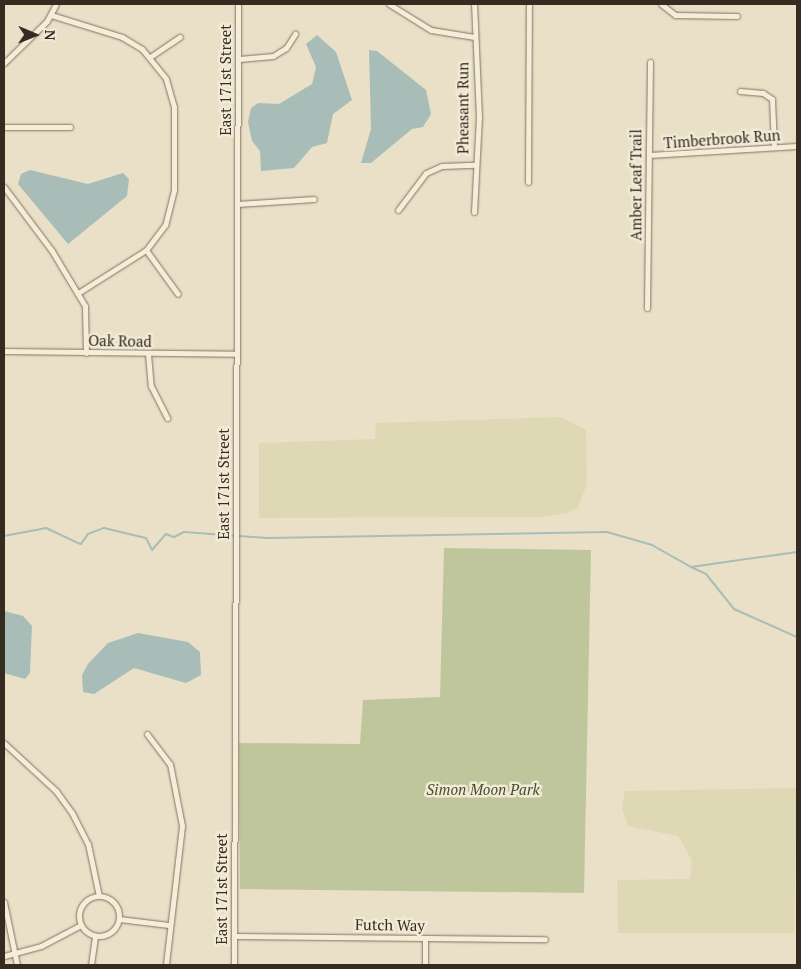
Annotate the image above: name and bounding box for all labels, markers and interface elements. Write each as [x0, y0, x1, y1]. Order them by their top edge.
north arrow [10, 10, 60, 60]
street label: East 171st Street [217, 24, 235, 136]
text: N [41, 30, 60, 41]
street label: Pheasant Run [454, 62, 472, 154]
street label: Timberbrook Run [663, 126, 781, 152]
street label: Amber Leaf Trail [627, 129, 645, 241]
street label: Oak Road [88, 331, 152, 351]
street label: East 171st Street [215, 428, 233, 540]
park label: Simon Moon Park [426, 781, 540, 799]
street label: East 171st Street [213, 833, 231, 945]
street label: Futch Way [355, 915, 425, 935]

